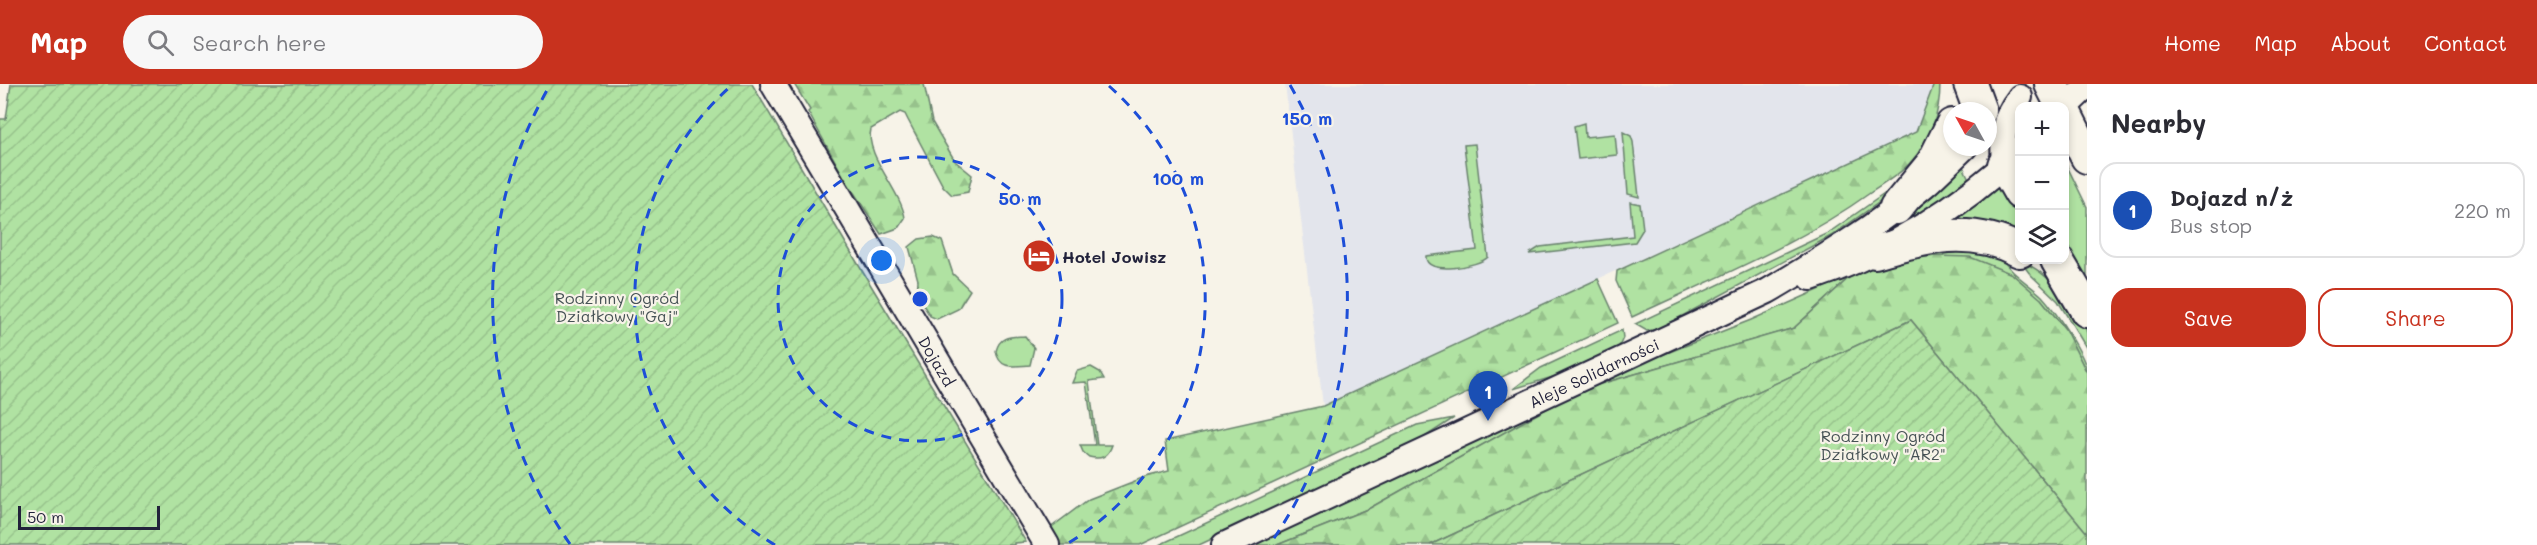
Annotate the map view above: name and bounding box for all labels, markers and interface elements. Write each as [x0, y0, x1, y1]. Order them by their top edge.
search box [123, 15, 543, 69]
text: Map [30, 24, 87, 60]
icon: search [144, 26, 177, 59]
text: Search here [192, 28, 326, 57]
text: Home [2164, 29, 2221, 56]
text: Map [2254, 29, 2297, 56]
text: About [2330, 29, 2391, 56]
text: Contact [2424, 29, 2507, 56]
north arrow [1943, 102, 1997, 156]
map controls [2015, 102, 2069, 264]
button: + [2015, 102, 2069, 156]
text: 150 m [1282, 106, 1332, 130]
text: Nearby [2111, 106, 2206, 140]
button: − [2015, 156, 2069, 210]
text: 100 m [1152, 166, 1204, 190]
text: Dojazd n/ż [2170, 183, 2293, 212]
text: 50 m [999, 186, 1041, 210]
text: 1 [2128, 197, 2137, 223]
text: 220 m [2454, 197, 2511, 223]
button: layers [2015, 210, 2069, 264]
text: Bus stop [2170, 212, 2252, 238]
hotel icon: Hotel Jowisz [1021, 238, 1057, 274]
your location [867, 246, 896, 275]
place label: Hotel Jowisz [1062, 246, 1166, 267]
park label: Rodzinny Ogród Działkowy "Gaj" [555, 287, 679, 326]
button: Save [2111, 288, 2306, 347]
button: Share [2318, 288, 2513, 347]
centre of rings [910, 289, 930, 309]
street label: Dojazd [914, 332, 961, 390]
street label: Aleje Solidarności [1525, 333, 1662, 412]
pin: 1 [1468, 372, 1508, 421]
park label: Rodzinny Ogród Działkowy "AR2" [1820, 425, 1946, 464]
scale bar [18, 503, 160, 530]
text: 50 m [27, 506, 64, 527]

